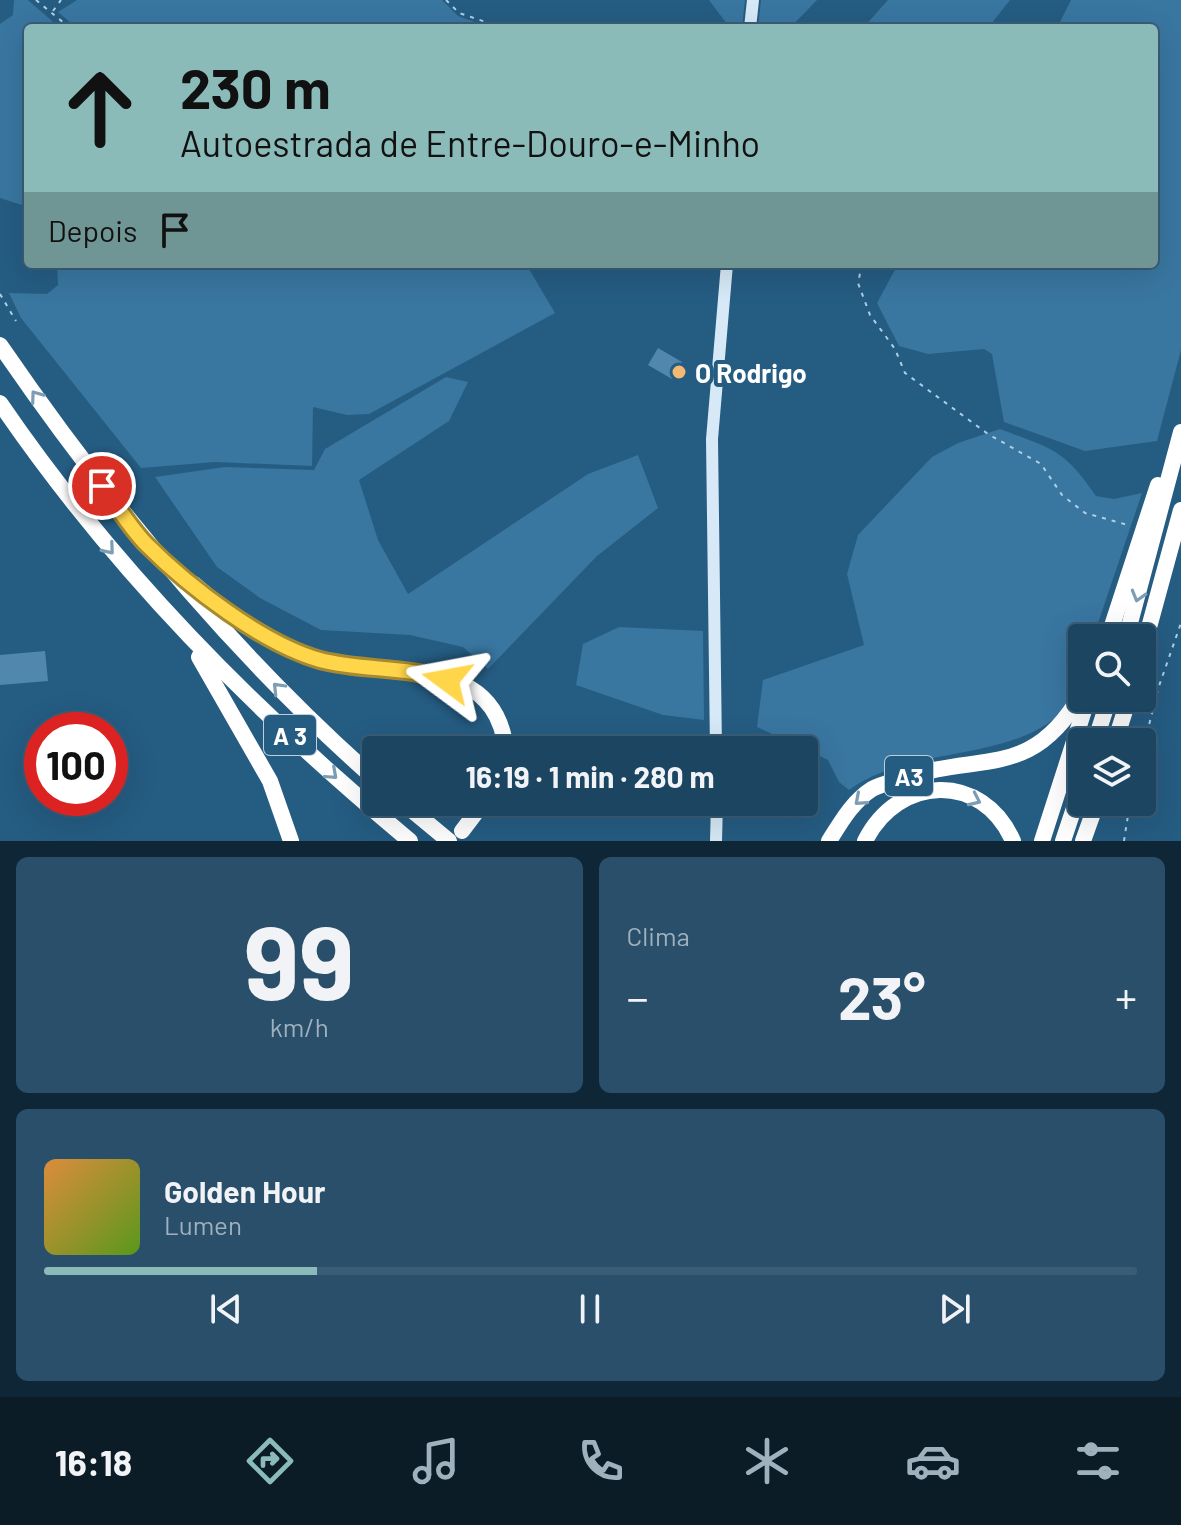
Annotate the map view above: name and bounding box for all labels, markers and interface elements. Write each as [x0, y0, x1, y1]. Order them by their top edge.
text: 230 m [180, 53, 331, 120]
icon: ahead [48, 56, 152, 160]
text: Autoestrada de Entre-Douro-e-Minho [180, 121, 760, 164]
icon: arrive [153, 208, 197, 252]
text: Depois [48, 212, 137, 248]
place label: O Rodrigo [695, 357, 807, 388]
marker: O Rodrigo [670, 363, 688, 381]
one-way arrow [31, 390, 46, 405]
pin [68, 452, 136, 520]
icon: arrive [80, 464, 124, 508]
one-way arrow [99, 540, 114, 555]
one-way arrow [1130, 589, 1147, 603]
map controls [1068, 624, 1156, 816]
button: search [1068, 624, 1156, 712]
position arrow [405, 638, 489, 722]
one-way arrow [273, 683, 287, 697]
speed limit sign: 100 [24, 712, 128, 816]
road number: A 3 [264, 715, 316, 755]
button: layers [1068, 728, 1156, 816]
road number: A3 [885, 756, 933, 796]
text: 16:19 · 1 min · 280 m [465, 758, 715, 794]
one-way arrow [323, 764, 337, 779]
one-way arrow [855, 790, 870, 805]
one-way arrow [967, 790, 982, 806]
text: 99 [244, 896, 354, 1021]
text: Clima [627, 920, 690, 951]
text: 23° [838, 960, 926, 1032]
text: − [627, 970, 649, 1023]
text: + [1115, 970, 1137, 1023]
text: km/h [270, 1011, 329, 1042]
text: Golden Hour [164, 1173, 326, 1209]
text: Lumen [164, 1209, 242, 1240]
icon: previous [204, 1287, 248, 1331]
icon: pause [568, 1287, 612, 1331]
icon: next [933, 1287, 977, 1331]
icon: directions [242, 1433, 298, 1489]
icon: music [408, 1433, 464, 1489]
icon: phone [573, 1433, 629, 1489]
icon: climate [739, 1433, 795, 1489]
icon: car [905, 1433, 961, 1489]
icon: filters [1070, 1433, 1126, 1489]
text: 16:18 [55, 1440, 132, 1483]

